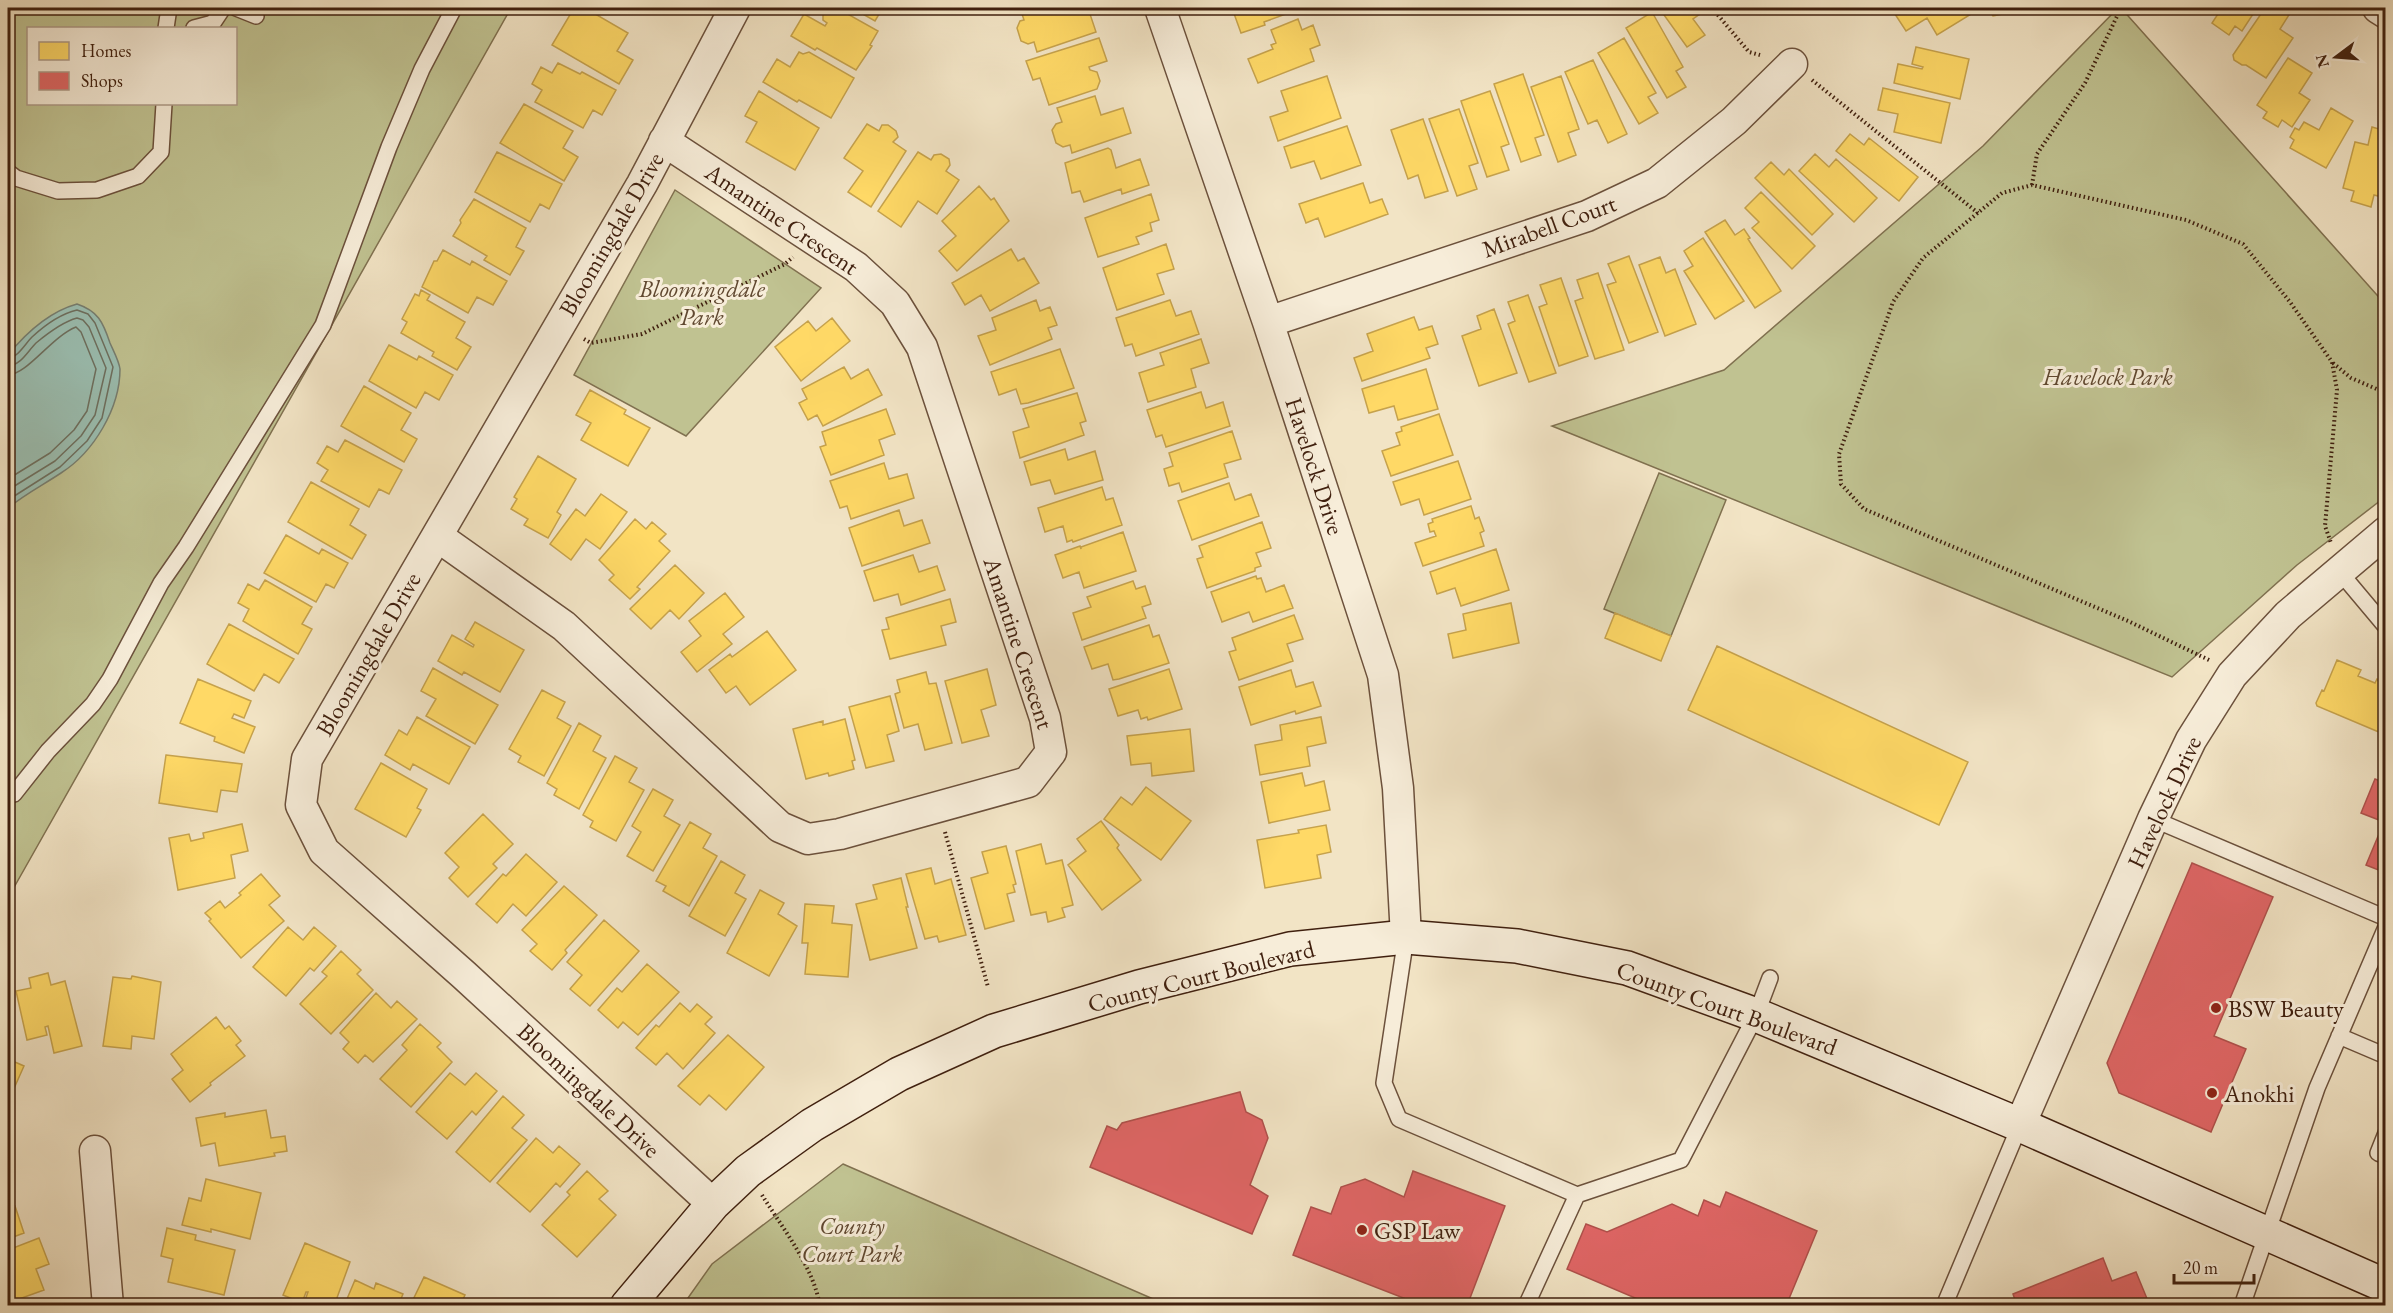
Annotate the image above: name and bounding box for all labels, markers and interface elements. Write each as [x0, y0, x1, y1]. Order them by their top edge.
legend [27, 27, 237, 105]
north arrow [2306, 27, 2366, 87]
text: Homes [81, 39, 132, 62]
text: N [2310, 52, 2334, 70]
text: Shops [81, 69, 123, 92]
street label: Bloomingdale Drive [552, 146, 670, 322]
street label: Amantine Crescent [698, 156, 865, 282]
street label: Mirabell Court [1478, 187, 1621, 265]
park label: Bloomingdale Park [638, 273, 766, 332]
park label: Havelock Park [2042, 361, 2173, 392]
street label: Havelock Drive [1278, 393, 1352, 539]
street label: Amantine Crescent [976, 552, 1062, 733]
street label: Bloomingdale Drive [309, 566, 427, 742]
street label: Havelock Drive [2120, 731, 2208, 873]
street label: County Court Boulevard [1084, 933, 1318, 1019]
street label: County Court Boulevard [1612, 954, 1842, 1063]
place label: BSW Beauty [2228, 993, 2344, 1024]
marker: BSW Beauty [2209, 1001, 2223, 1015]
street label: Bloomingdale Drive [511, 1016, 667, 1164]
place label: Anokhi [2223, 1078, 2294, 1109]
marker: Anokhi [2205, 1086, 2219, 1100]
park label: County Court Park [802, 1210, 902, 1269]
place label: GSP Law [1374, 1215, 1461, 1246]
marker: GSP Law [1355, 1223, 1369, 1237]
scale bar [2174, 1247, 2254, 1285]
text: 20 m [2183, 1256, 2218, 1279]

